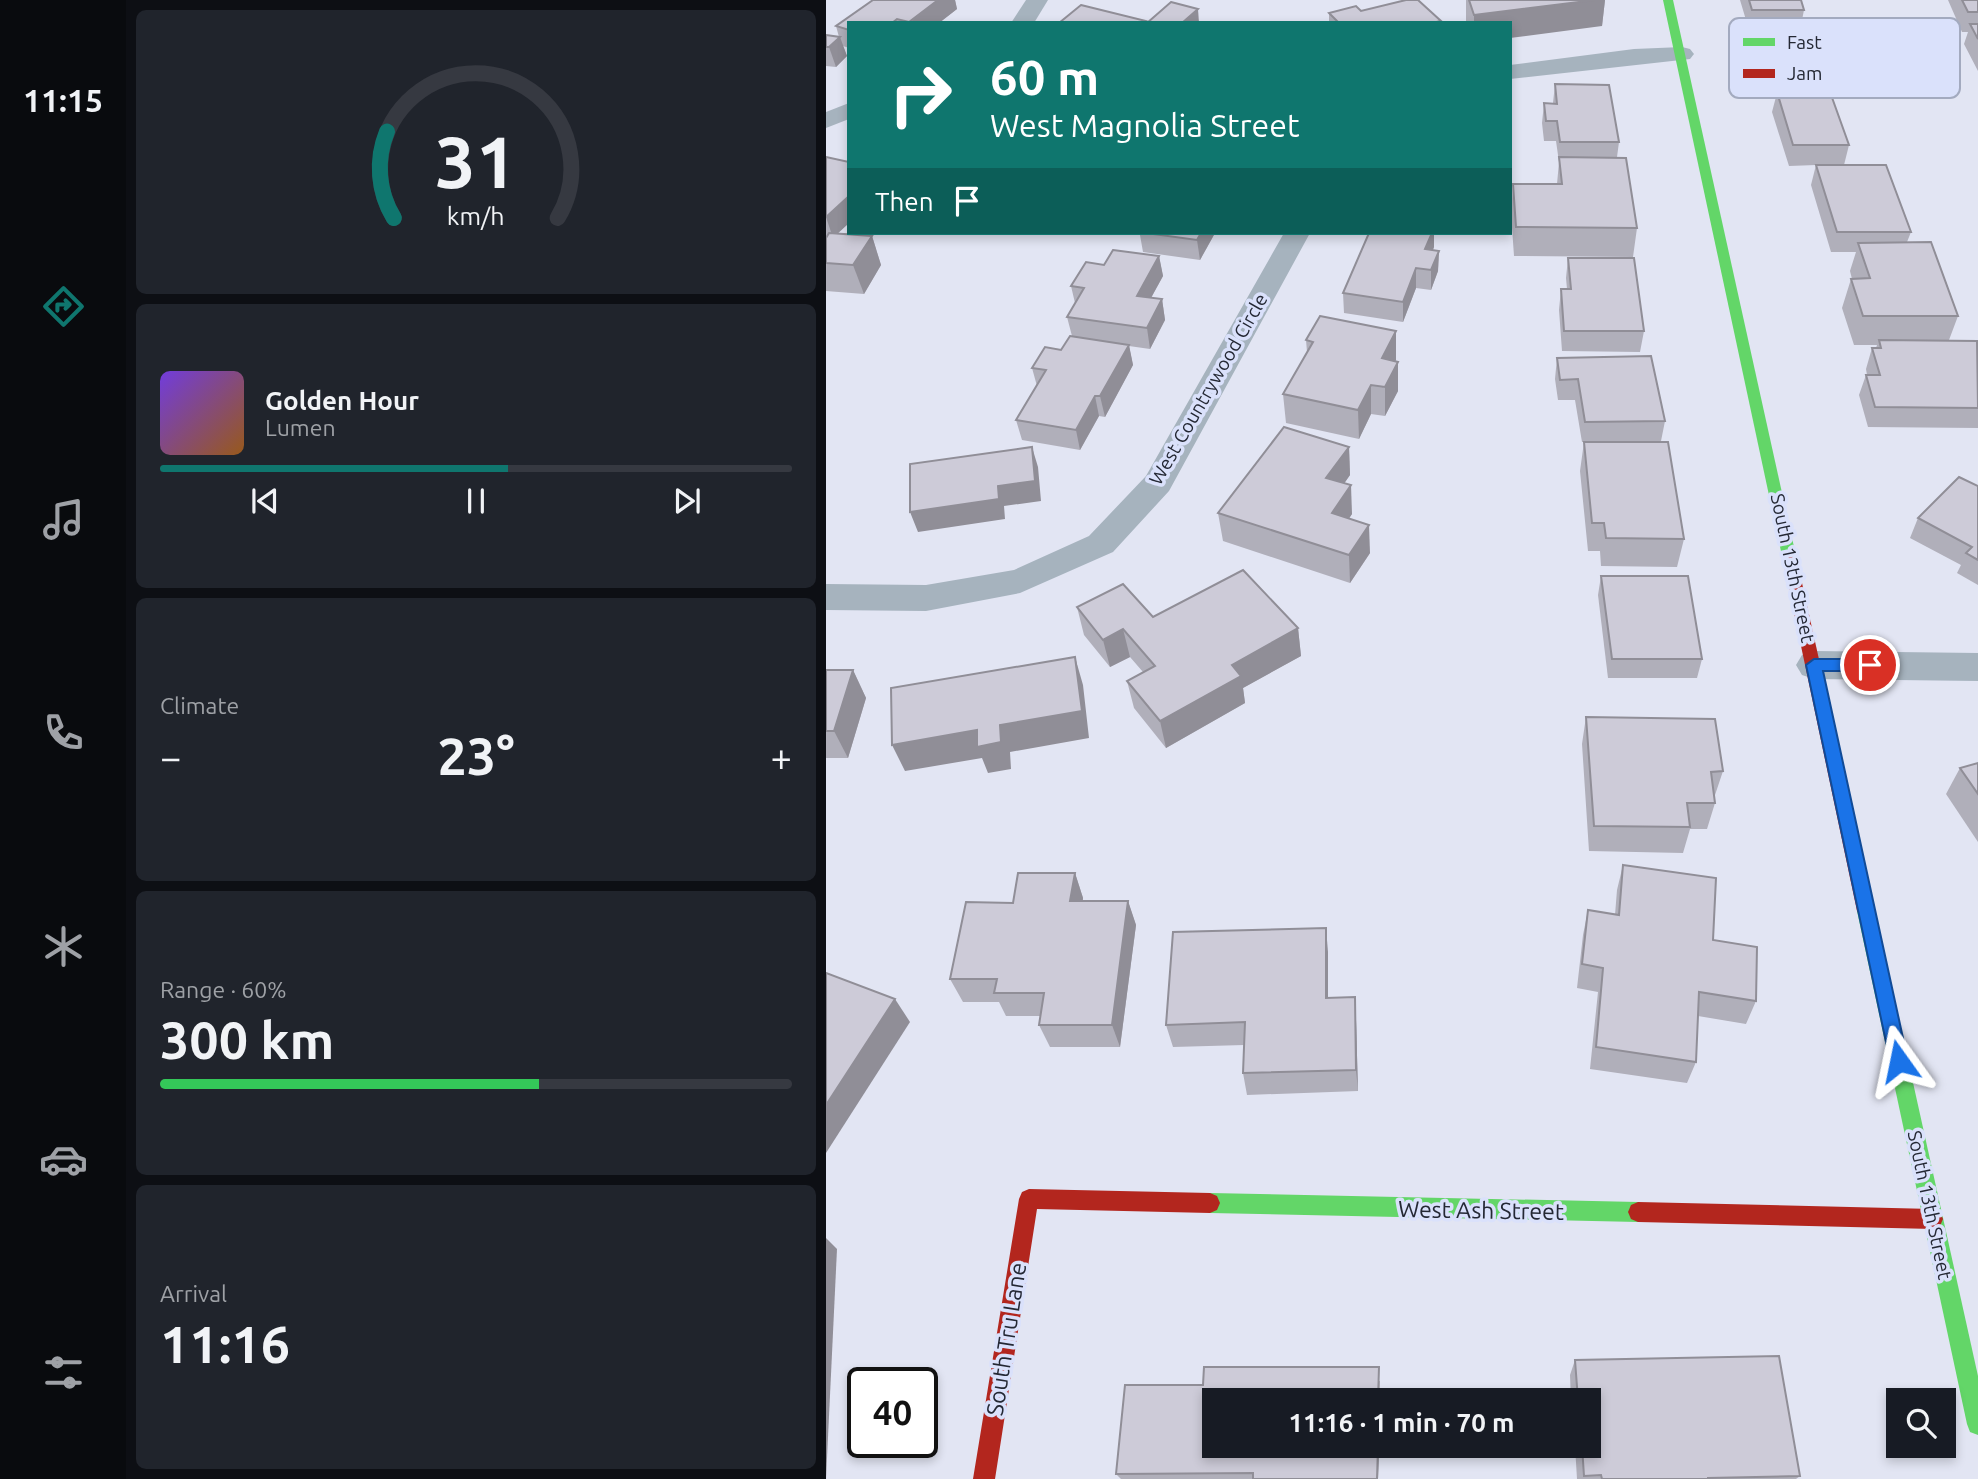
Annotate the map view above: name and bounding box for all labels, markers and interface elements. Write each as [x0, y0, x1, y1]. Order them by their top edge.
legend [1729, 18, 1960, 98]
text: Fast [1787, 31, 1822, 53]
icon: right [875, 49, 966, 140]
text: 60 m [990, 49, 1099, 104]
text: Jam [1787, 62, 1823, 84]
text: 11:15 [23, 82, 103, 118]
text: West Magnolia Street [990, 107, 1300, 143]
text: 31 [435, 120, 517, 202]
icon: arrive [948, 182, 986, 220]
text: Then [875, 187, 934, 216]
text: km/h [447, 202, 505, 230]
icon: directions [39, 282, 88, 331]
street label: West Countrywood Circle [1144, 290, 1272, 488]
text: Golden Hour [265, 386, 419, 415]
text: Lumen [265, 415, 336, 440]
icon: previous [246, 482, 284, 520]
icon: pause [457, 482, 495, 520]
icon: next [668, 482, 706, 520]
street label: South 13th Street [1766, 491, 1820, 645]
icon: music [39, 495, 88, 544]
pin [1840, 635, 1900, 695]
icon: arrive [1851, 646, 1889, 684]
text: Climate [160, 693, 239, 718]
icon: phone [39, 708, 88, 757]
text: 23° [437, 727, 515, 785]
text: − [160, 736, 181, 778]
text: + [771, 736, 792, 778]
icon: climate [39, 922, 88, 971]
text: Range · 60% [160, 977, 287, 1002]
text: 300 km [160, 1011, 334, 1069]
position arrow [1862, 1024, 1936, 1098]
street label: South 13th Street [1903, 1128, 1957, 1282]
icon: car [39, 1135, 88, 1184]
street label: West Ash Street [1398, 1196, 1564, 1224]
street label: South Tru Lane [982, 1261, 1030, 1417]
text: Arrival [160, 1281, 227, 1306]
text: 11:16 [160, 1315, 290, 1373]
icon: filters [39, 1348, 88, 1397]
speed limit sign: 40 [847, 1367, 938, 1458]
map controls [1886, 1388, 1956, 1458]
button: search [1886, 1388, 1956, 1458]
text: 11:16 · 1 min · 70 m [1288, 1408, 1515, 1437]

